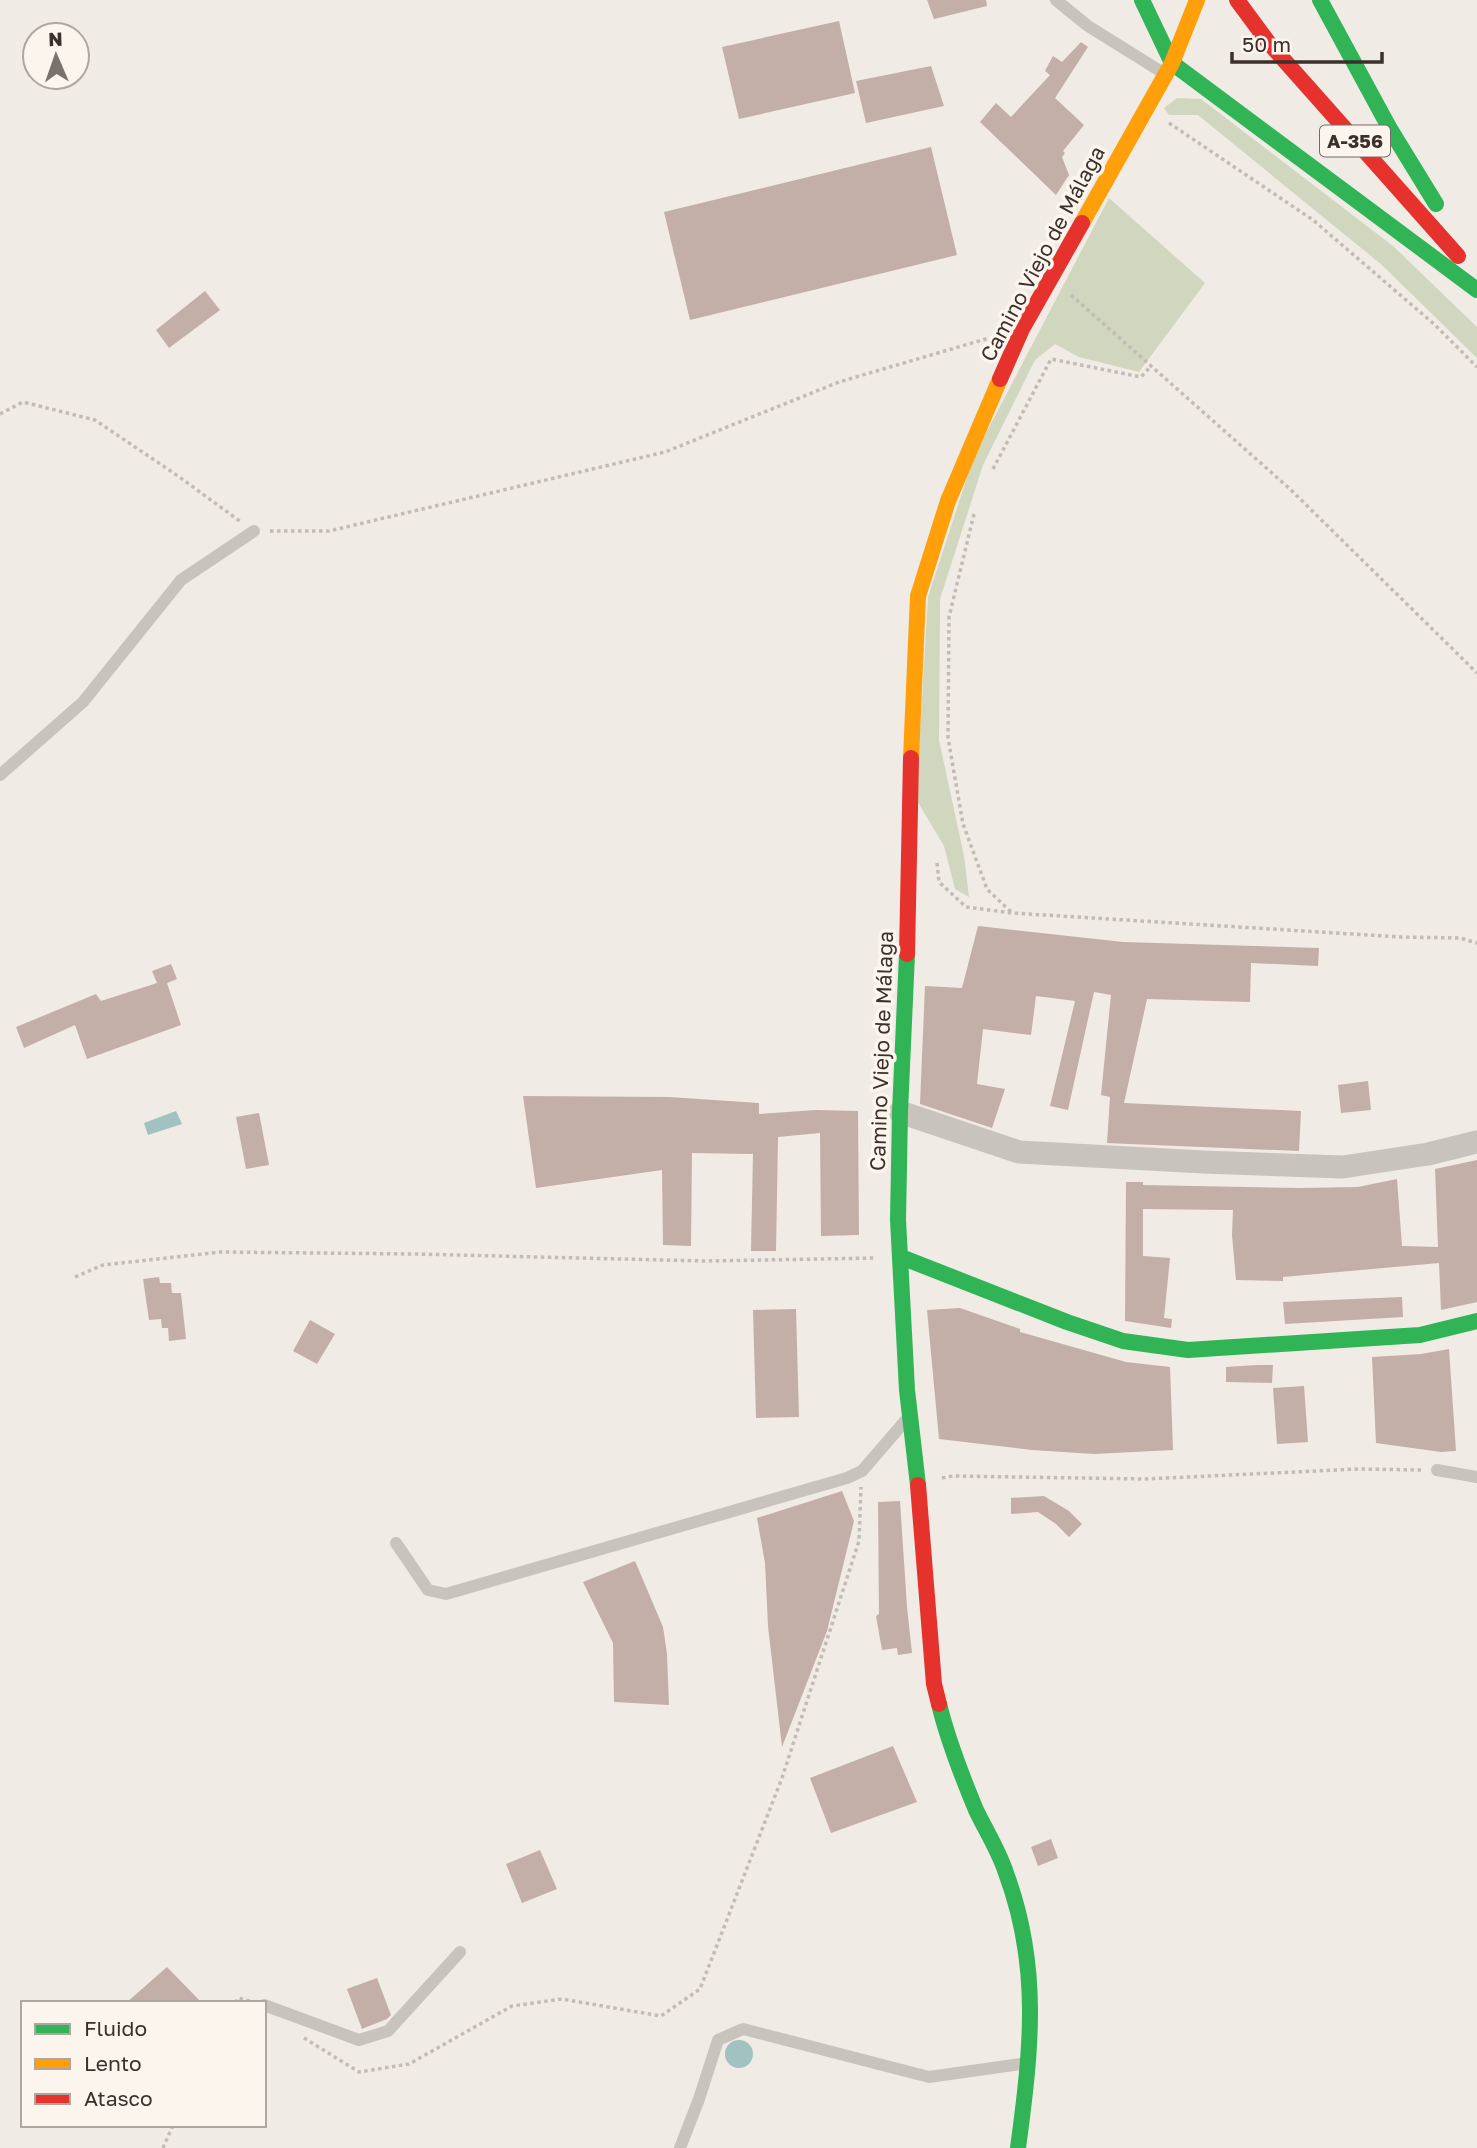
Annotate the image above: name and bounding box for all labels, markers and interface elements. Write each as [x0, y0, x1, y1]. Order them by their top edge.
north arrow [21, 21, 91, 91]
scale bar [1232, 21, 1382, 65]
text: N [48, 27, 63, 50]
text: 50 m [1242, 31, 1291, 57]
road number: A-356 [1320, 125, 1390, 156]
street label: Camino Viejo de Málaga [974, 141, 1110, 366]
street label: Camino Viejo de Málaga [864, 931, 898, 1171]
legend [21, 2001, 266, 2127]
text: Fluido [84, 2015, 147, 2041]
text: Lento [84, 2050, 142, 2076]
text: Atasco [84, 2085, 153, 2111]

